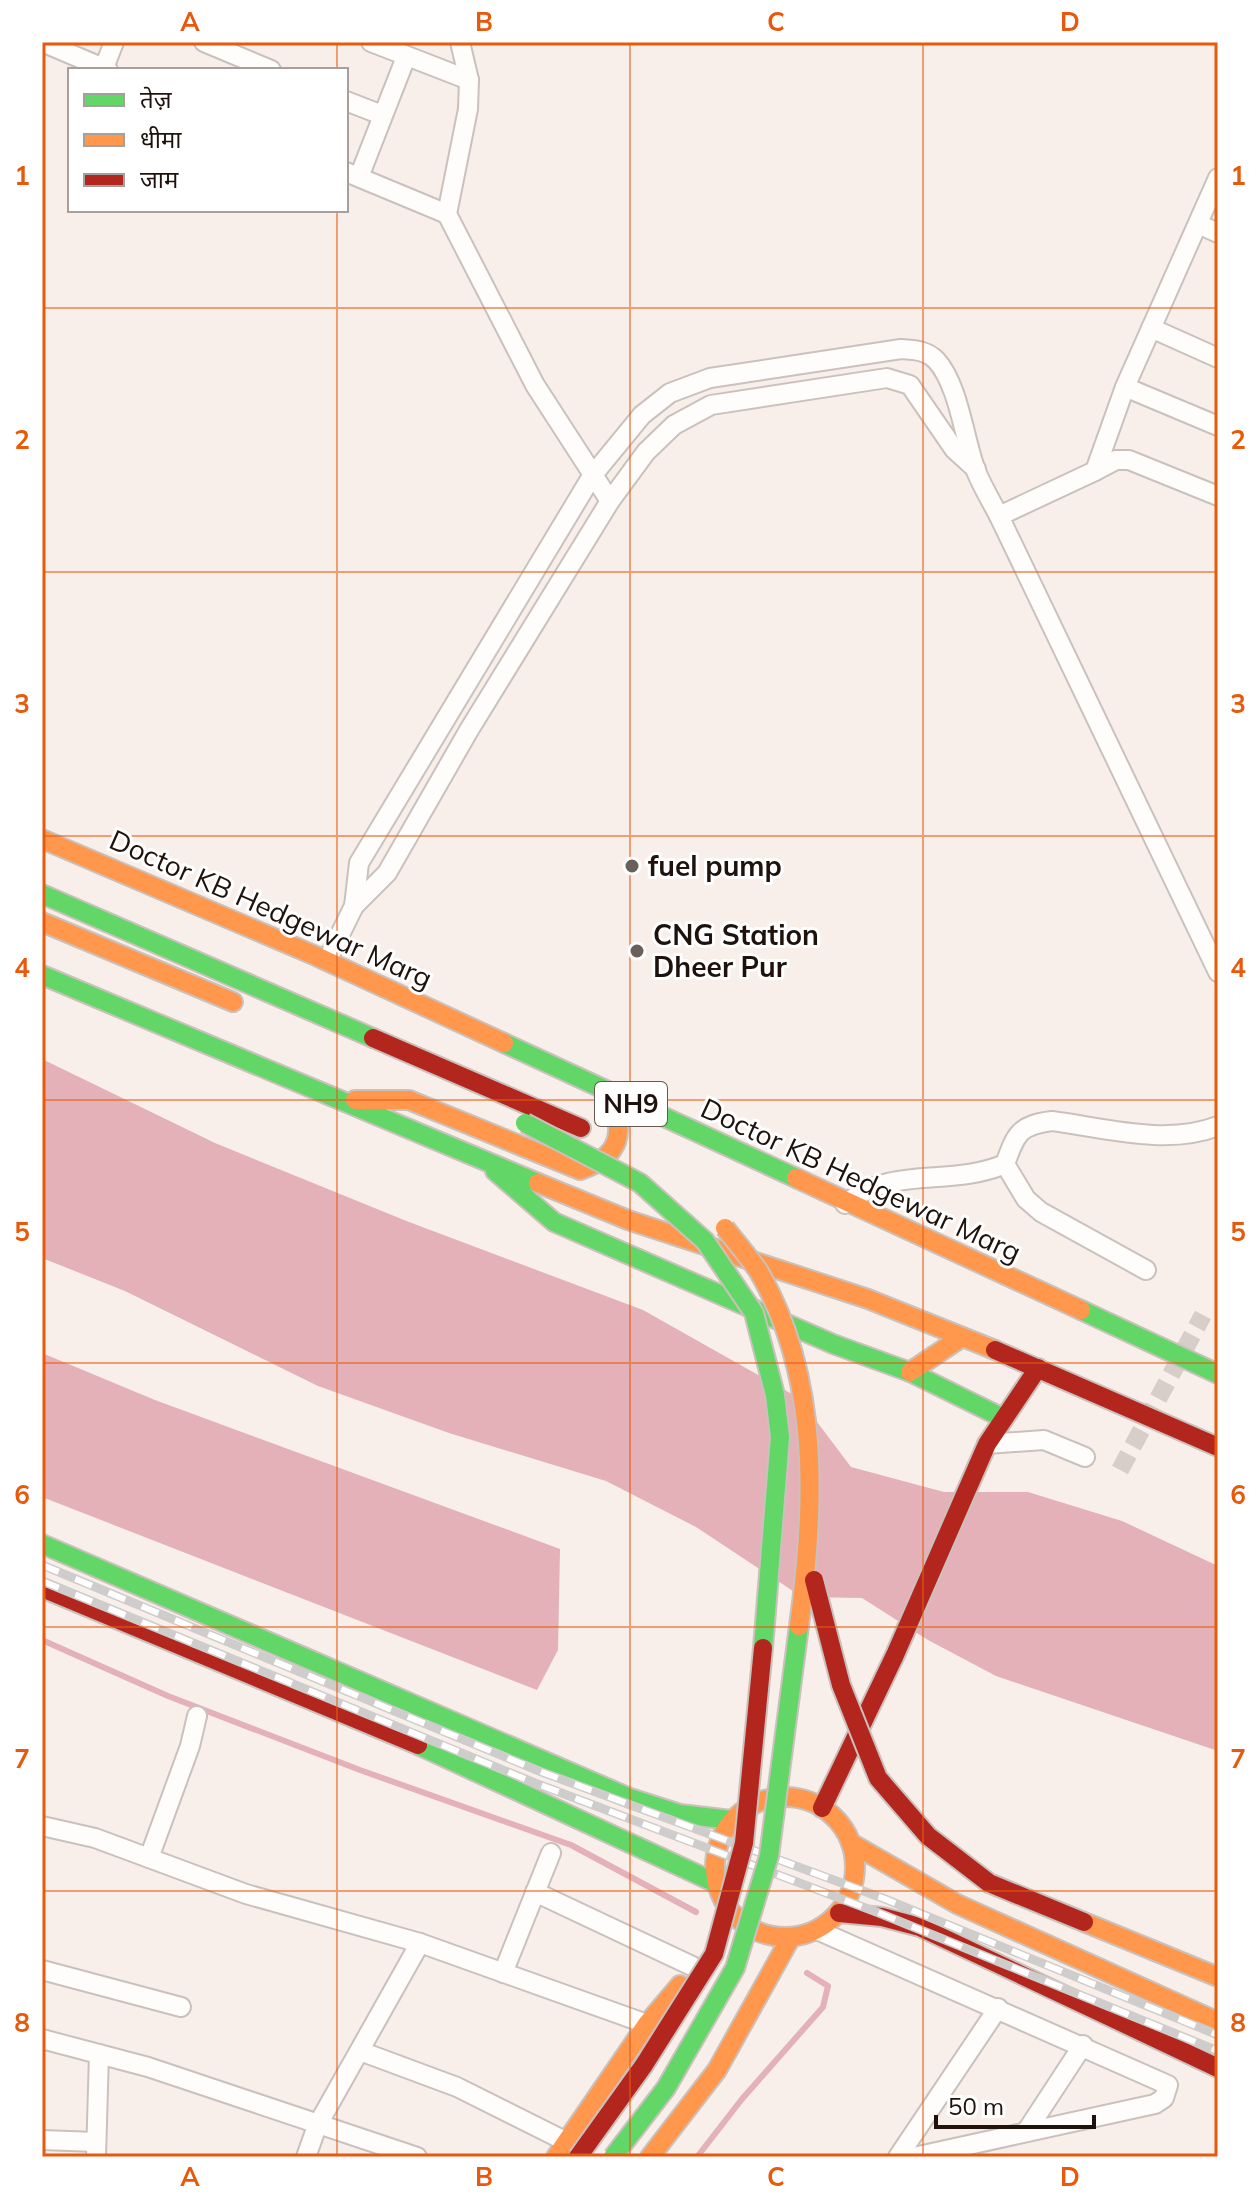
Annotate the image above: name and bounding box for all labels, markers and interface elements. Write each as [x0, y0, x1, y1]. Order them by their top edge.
text: A [180, 5, 200, 38]
text: B [475, 5, 493, 38]
text: C [767, 5, 785, 38]
text: D [1060, 5, 1080, 38]
legend [68, 68, 348, 212]
text: तेज़ [140, 84, 173, 114]
text: धीमा [140, 124, 182, 154]
text: 1 [14, 159, 30, 192]
text: 1 [1230, 159, 1246, 192]
text: जाम [140, 164, 179, 194]
text: 2 [14, 423, 30, 456]
text: 2 [1230, 423, 1246, 456]
text: 3 [14, 687, 30, 720]
text: 3 [1230, 687, 1246, 720]
street label: Doctor KB Hedgewar Marg [104, 821, 438, 996]
place label: fuel pump [648, 848, 782, 883]
marker: fuel pump [623, 857, 641, 875]
place label: CNG Station Dheer Pur [653, 917, 819, 984]
marker: CNG Station Dheer Pur [628, 942, 646, 960]
text: 4 [14, 951, 30, 984]
text: 4 [1230, 951, 1246, 984]
road number: NH9 [595, 1082, 667, 1126]
street label: Doctor KB Hedgewar Marg [695, 1090, 1027, 1269]
text: 5 [14, 1215, 30, 1248]
text: 5 [1230, 1215, 1246, 1248]
text: 6 [14, 1478, 30, 1511]
text: 6 [1230, 1478, 1246, 1511]
text: 7 [14, 1742, 30, 1775]
text: 7 [1230, 1742, 1246, 1775]
text: 8 [14, 2006, 30, 2039]
text: 8 [1230, 2006, 1246, 2039]
scale bar [936, 2079, 1094, 2129]
text: 50 m [948, 2091, 1004, 2121]
text: A [180, 2160, 200, 2193]
text: B [475, 2160, 493, 2193]
text: C [767, 2160, 785, 2193]
text: D [1060, 2160, 1080, 2193]

